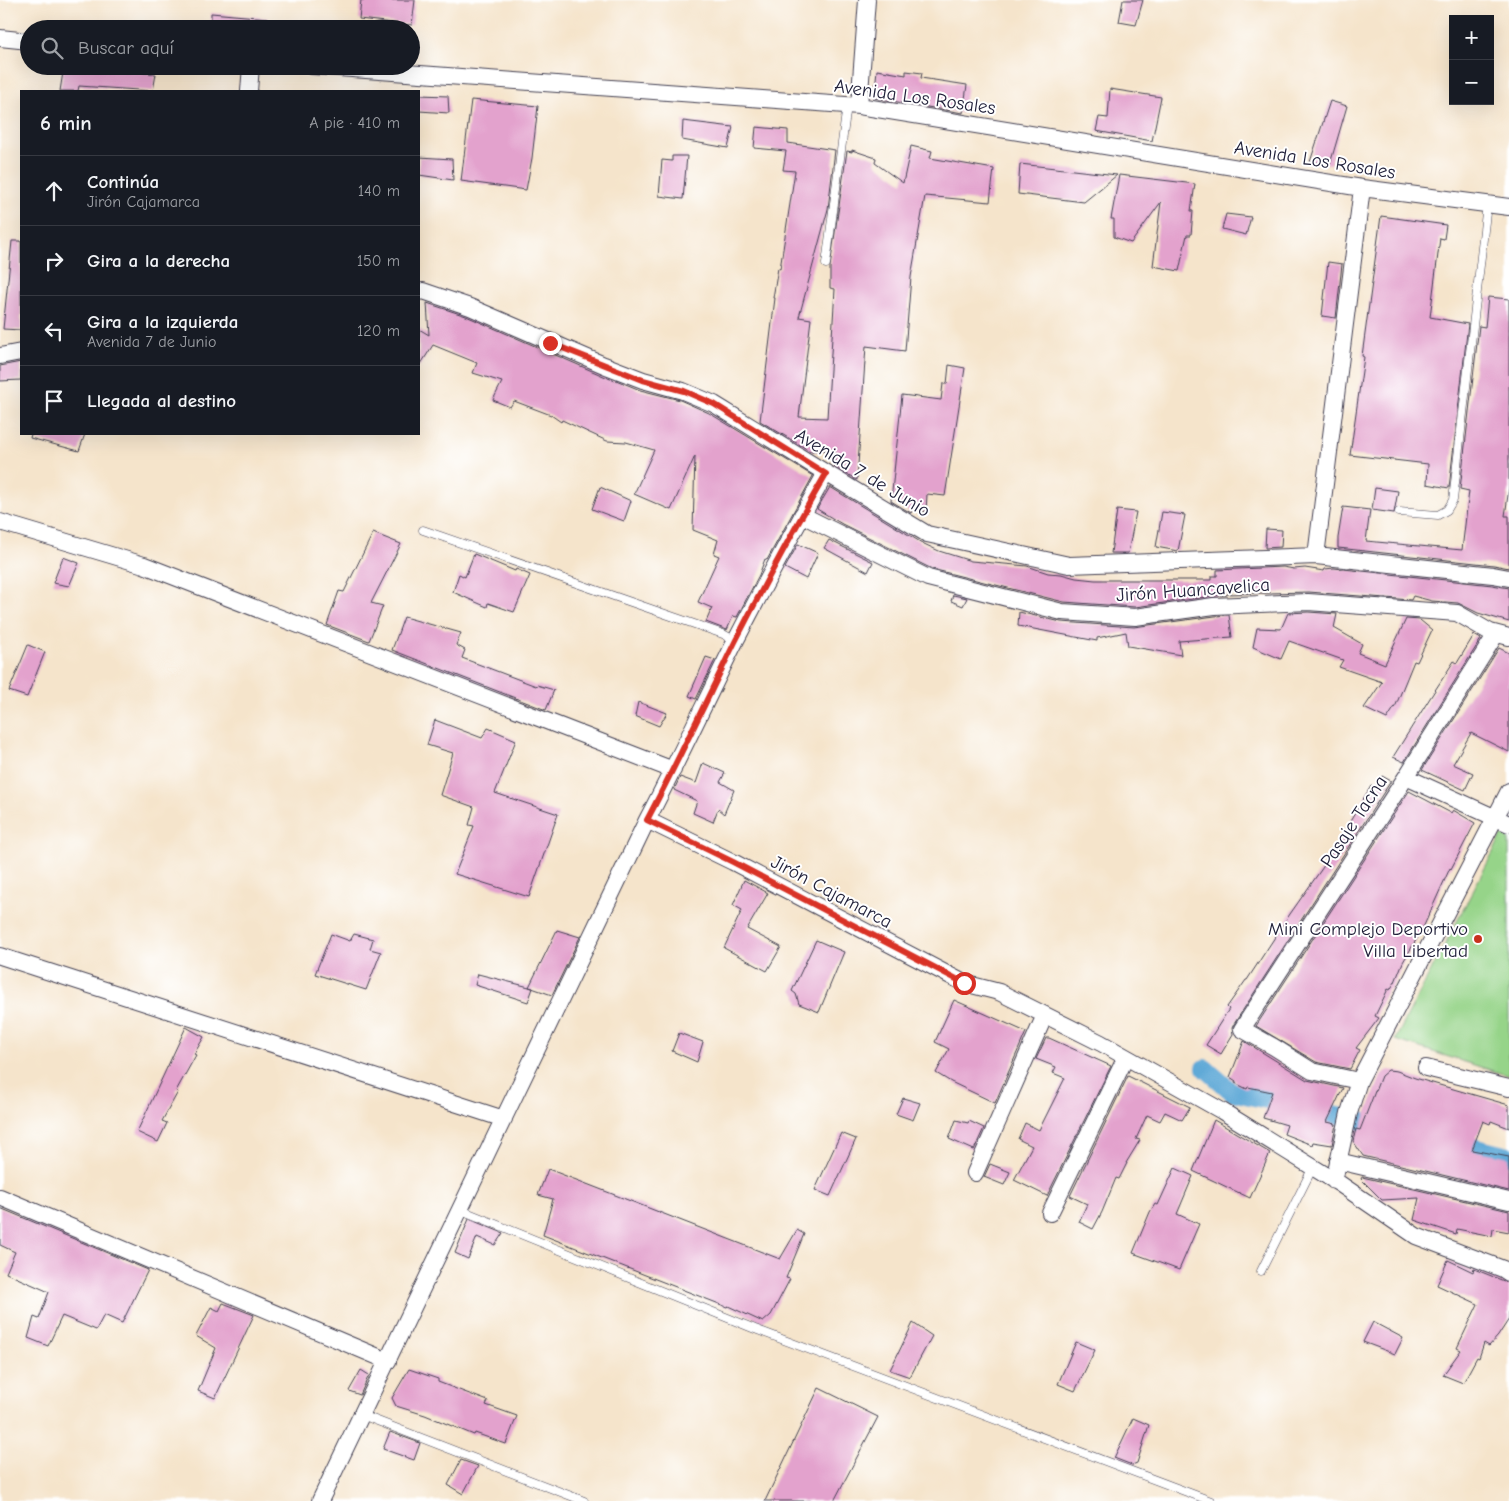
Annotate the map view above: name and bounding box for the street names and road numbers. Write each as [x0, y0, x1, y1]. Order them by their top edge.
street label: Avenida Los Rosales [833, 75, 997, 119]
street label: Avenida Los Rosales [1233, 136, 1397, 184]
street label: Avenida 7 de Junio [791, 424, 934, 522]
street label: Jirón Huancavelica [1115, 574, 1271, 606]
street label: Pasaje Tacna [1316, 771, 1392, 872]
street label: Jirón Cajamarca [767, 851, 896, 933]

